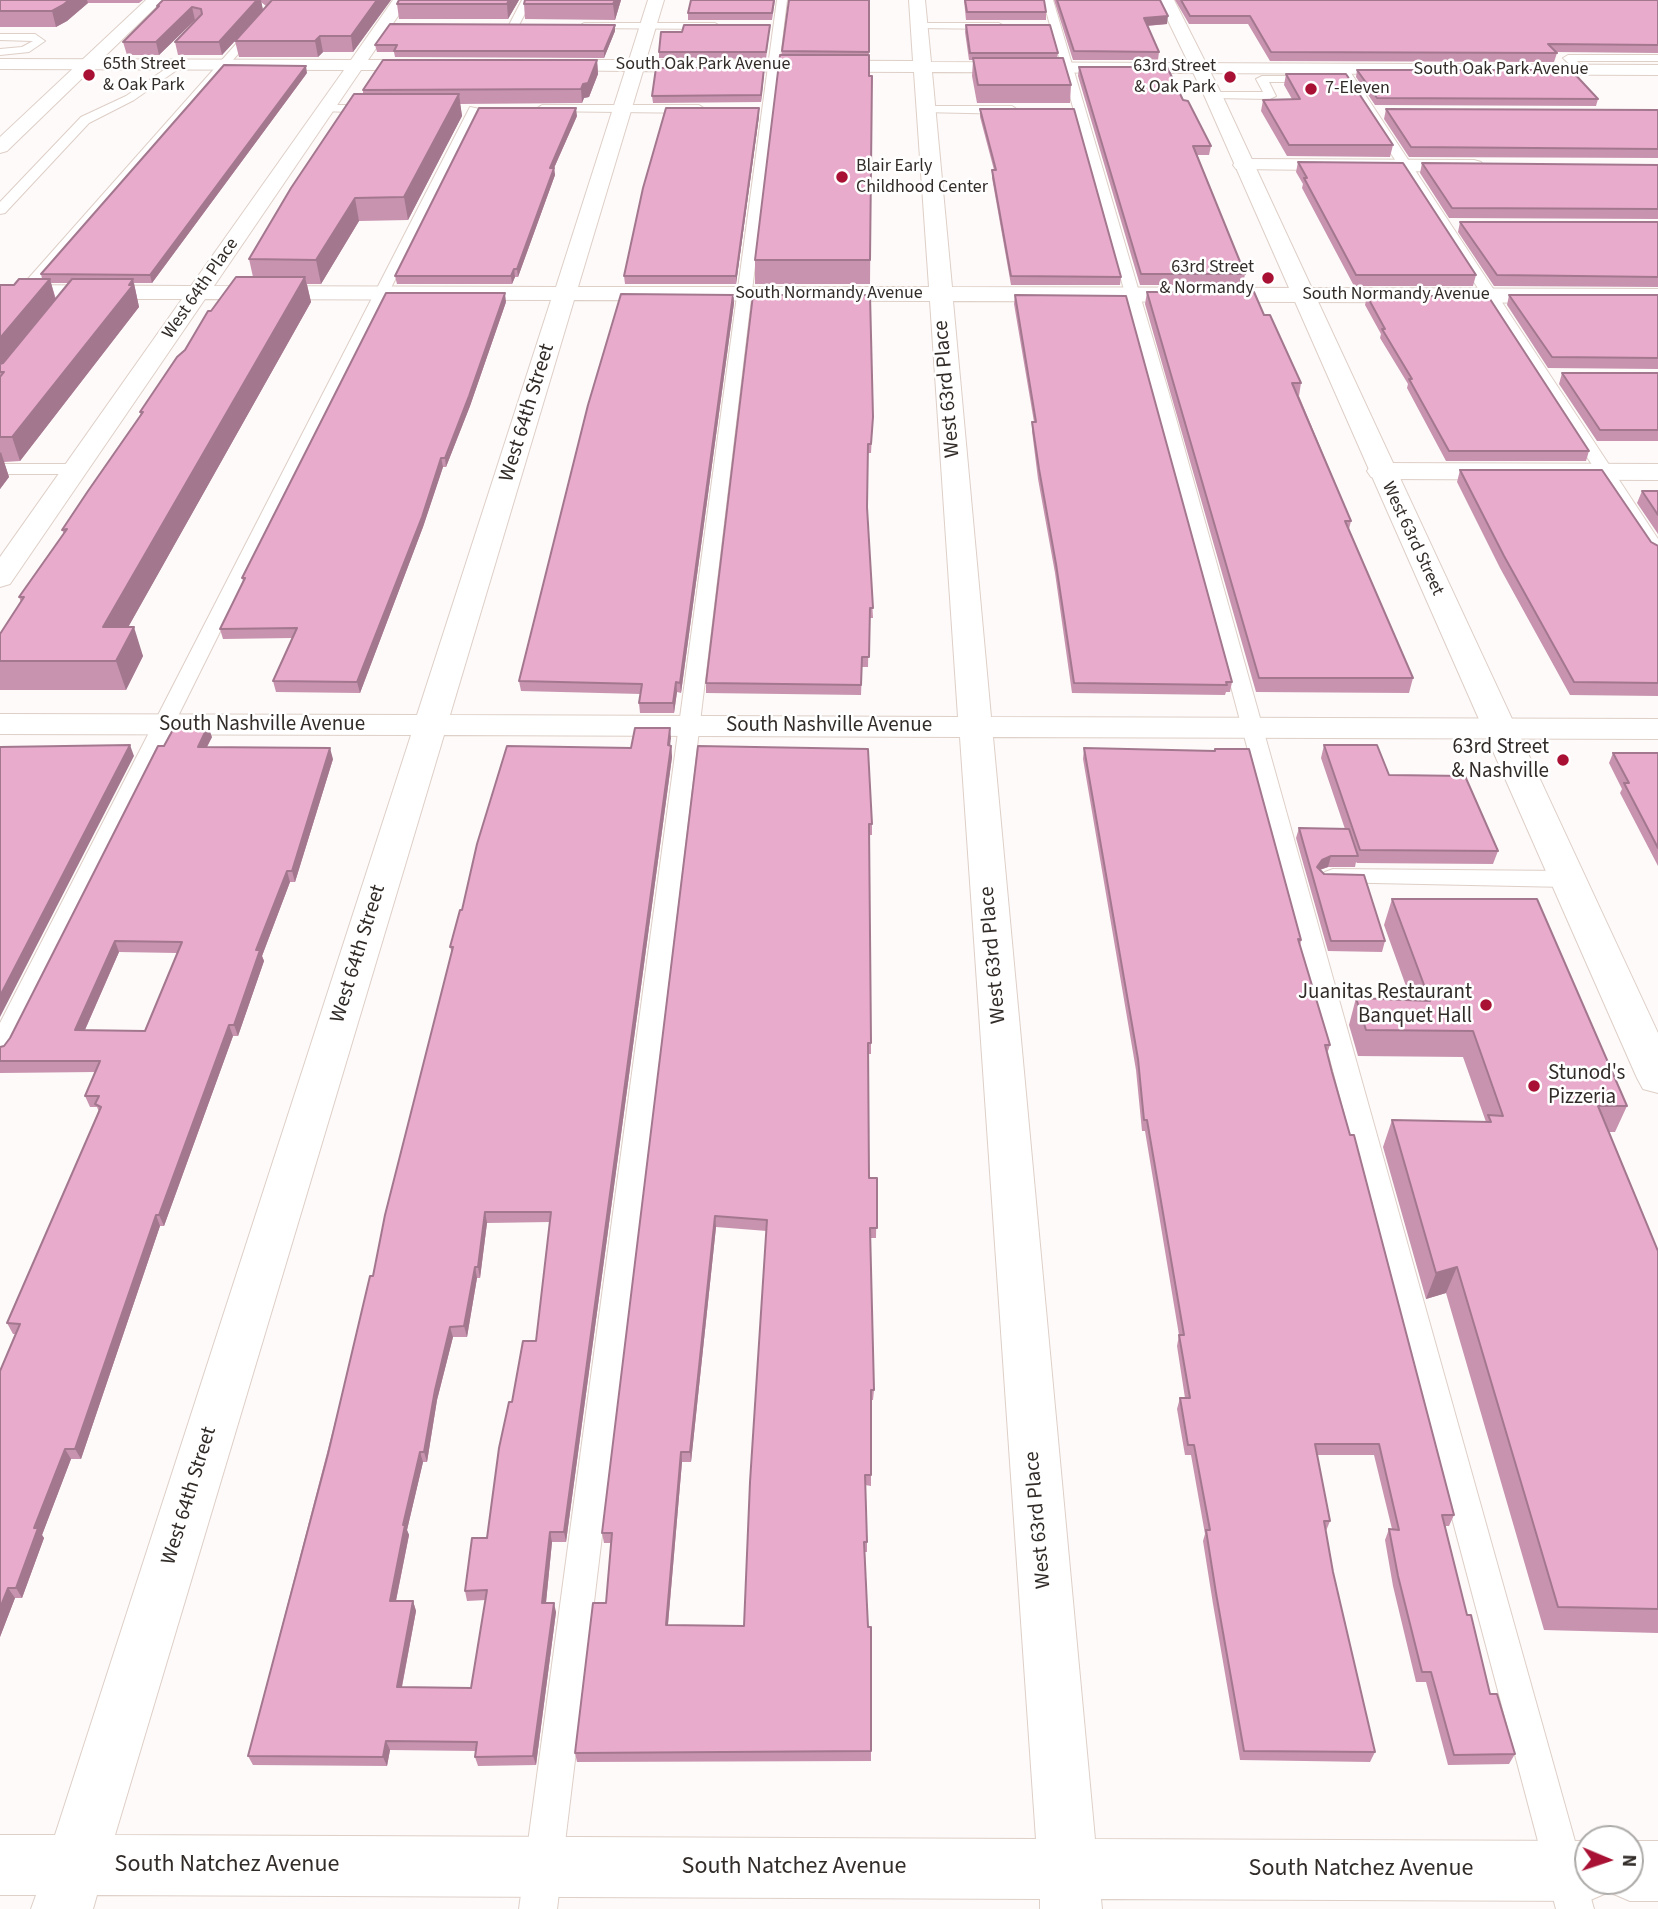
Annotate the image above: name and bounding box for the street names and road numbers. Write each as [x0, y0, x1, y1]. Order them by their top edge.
street label: South Oak Park Avenue [616, 54, 790, 76]
street label: South Oak Park Avenue [1414, 59, 1588, 81]
street label: West 64th Place [158, 235, 244, 343]
street label: South Normandy Avenue [735, 283, 923, 305]
street label: South Normandy Avenue [1302, 284, 1490, 306]
street label: West 63rd Place [929, 319, 967, 459]
street label: West 64th Street [495, 341, 561, 485]
street label: West 63rd Street [1376, 479, 1448, 599]
street label: South Nashville Avenue [159, 712, 365, 738]
street label: South Nashville Avenue [726, 713, 932, 739]
street label: West 64th Street [326, 882, 392, 1026]
street label: West 63rd Place [975, 885, 1013, 1025]
street label: West 64th Street [157, 1424, 223, 1568]
street label: West 63rd Place [1020, 1450, 1058, 1590]
street label: South Natchez Avenue [115, 1852, 339, 1880]
street label: South Natchez Avenue [682, 1854, 906, 1882]
street label: South Natchez Avenue [1249, 1856, 1473, 1884]

